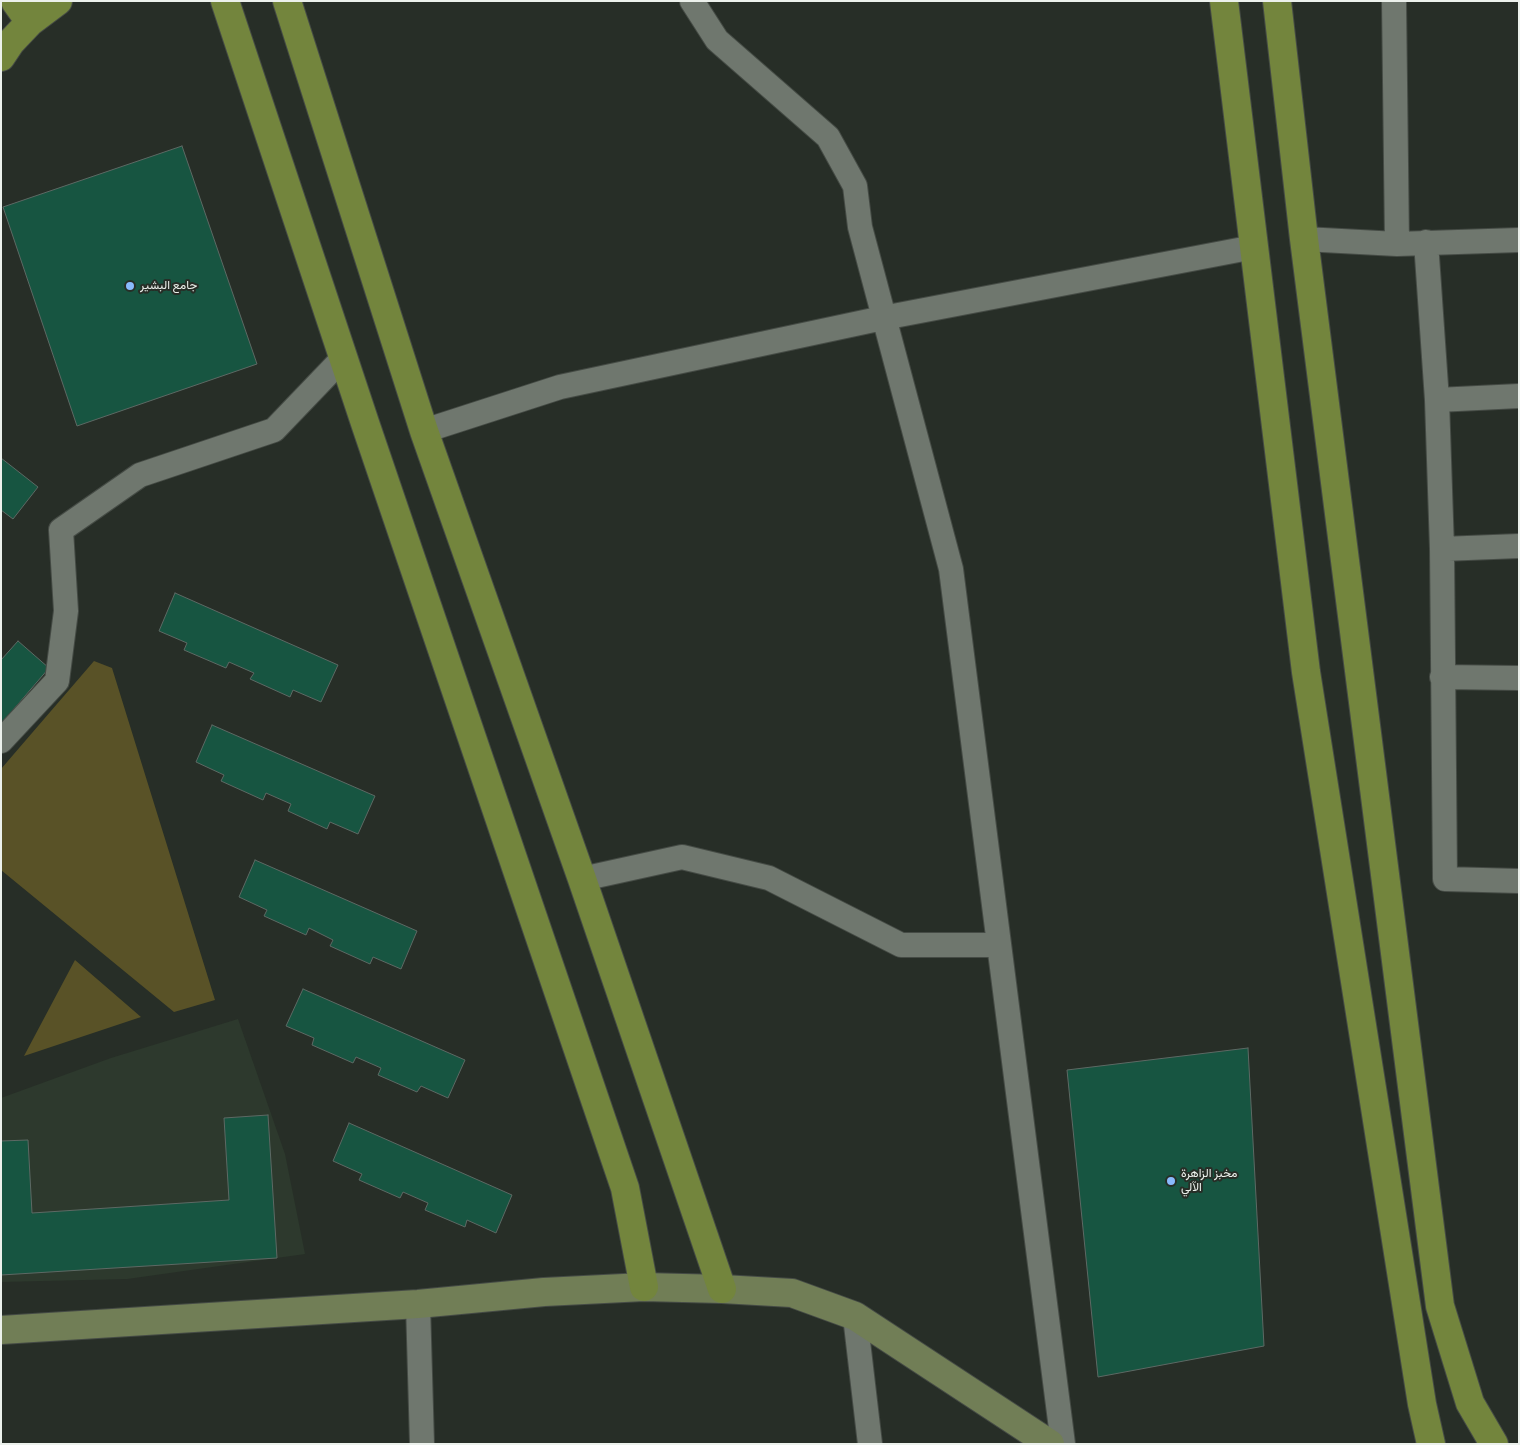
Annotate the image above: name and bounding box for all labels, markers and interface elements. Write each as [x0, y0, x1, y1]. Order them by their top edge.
place label: جامع البشير [140, 279, 197, 293]
marker: جامع البشير [124, 280, 136, 292]
place label: مخبز الزاهرة الآلي [1181, 1167, 1237, 1195]
marker: مخبز الزاهرة الآلي [1165, 1175, 1177, 1187]

